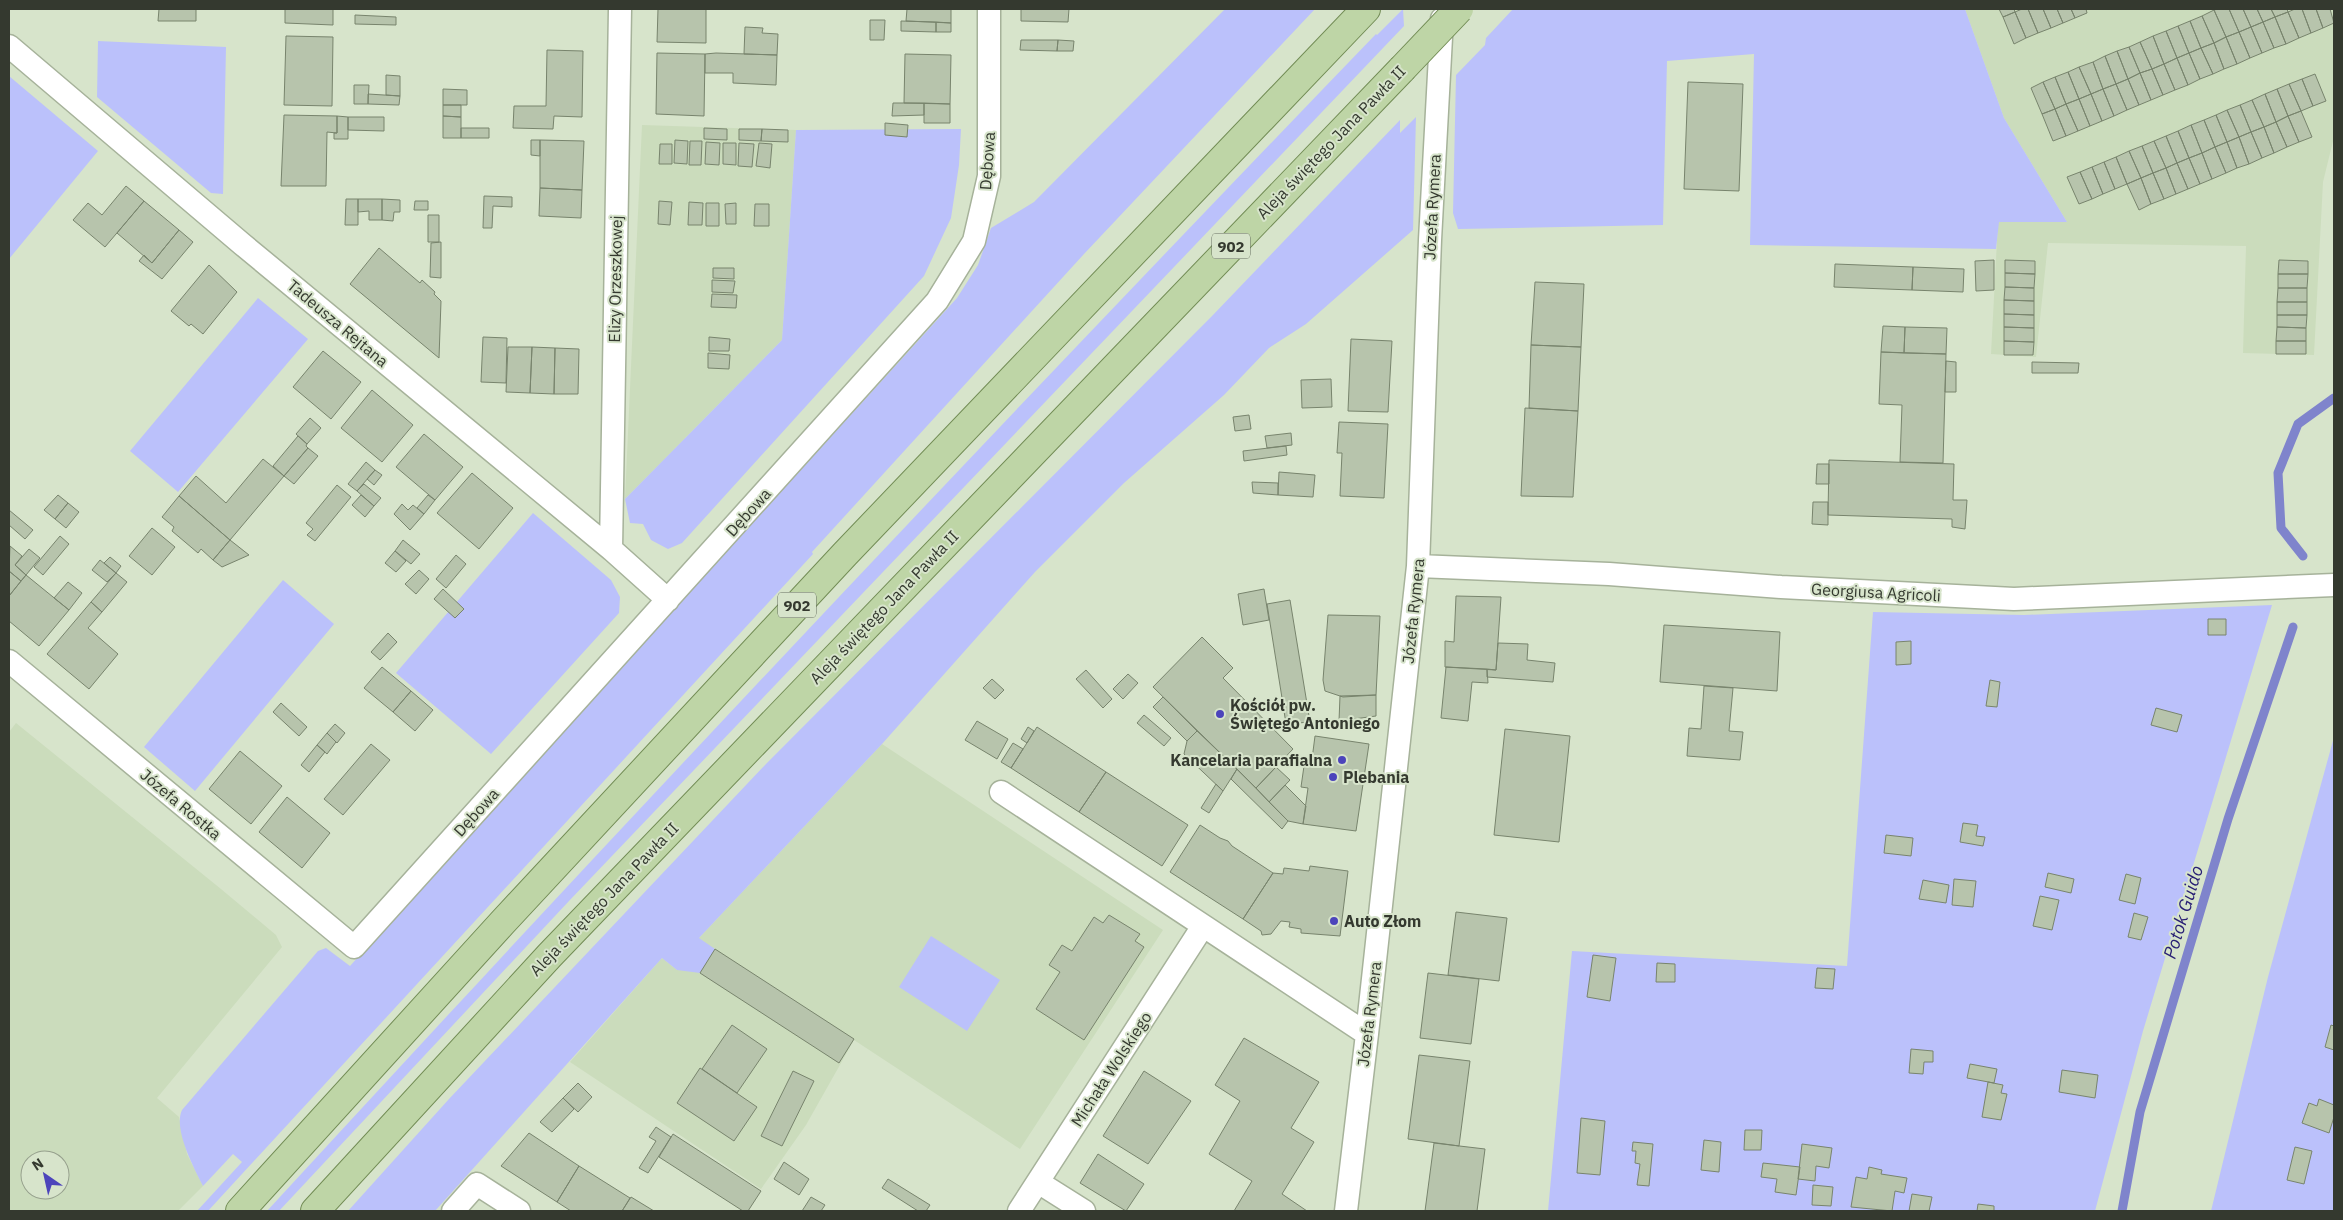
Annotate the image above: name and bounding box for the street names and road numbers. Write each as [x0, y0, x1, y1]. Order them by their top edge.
street label: Aleja świętego Jana Pawła II [1252, 61, 1410, 223]
street label: Dębowa [975, 131, 999, 191]
street label: Józefa Rymera [1419, 153, 1445, 260]
street label: Elizy Orzeszkowej [604, 215, 626, 343]
road number: 902 [1212, 234, 1250, 258]
street label: Tadeusza Rejtana [283, 275, 393, 371]
street label: Dębowa [721, 483, 775, 540]
street label: Aleja świętego Jana Pawła II [805, 526, 963, 688]
street label: Józefa Rymera [1398, 557, 1429, 665]
street label: Georgiusa Agricoli [1811, 579, 1941, 605]
road number: 902 [778, 592, 816, 618]
street label: Józefa Rostka [136, 764, 226, 844]
street label: Dębowa [449, 783, 503, 840]
street label: Aleja świętego Jana Pawła II [525, 818, 683, 980]
street label: Józefa Rymera [1353, 960, 1385, 1068]
street label: Michała Wolskiego [1066, 1008, 1156, 1130]

